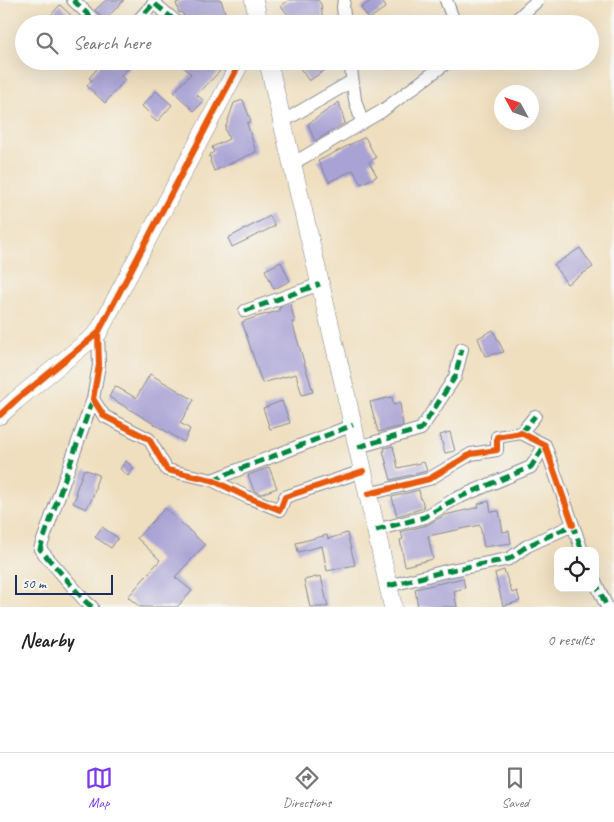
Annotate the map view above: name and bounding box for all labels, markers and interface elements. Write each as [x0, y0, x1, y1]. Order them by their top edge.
search box [15, 15, 599, 70]
icon: search [33, 29, 61, 57]
text: Search here [73, 31, 150, 55]
north arrow [494, 85, 539, 130]
map controls [554, 547, 599, 592]
button: locate [554, 547, 599, 592]
scale bar [15, 572, 112, 595]
text: 50 m [22, 575, 46, 592]
text: Nearby [20, 627, 73, 653]
text: 0 results [547, 630, 594, 650]
tab: Map [85, 764, 113, 811]
tab: Directions [283, 764, 331, 811]
tab: Saved [501, 764, 529, 811]

